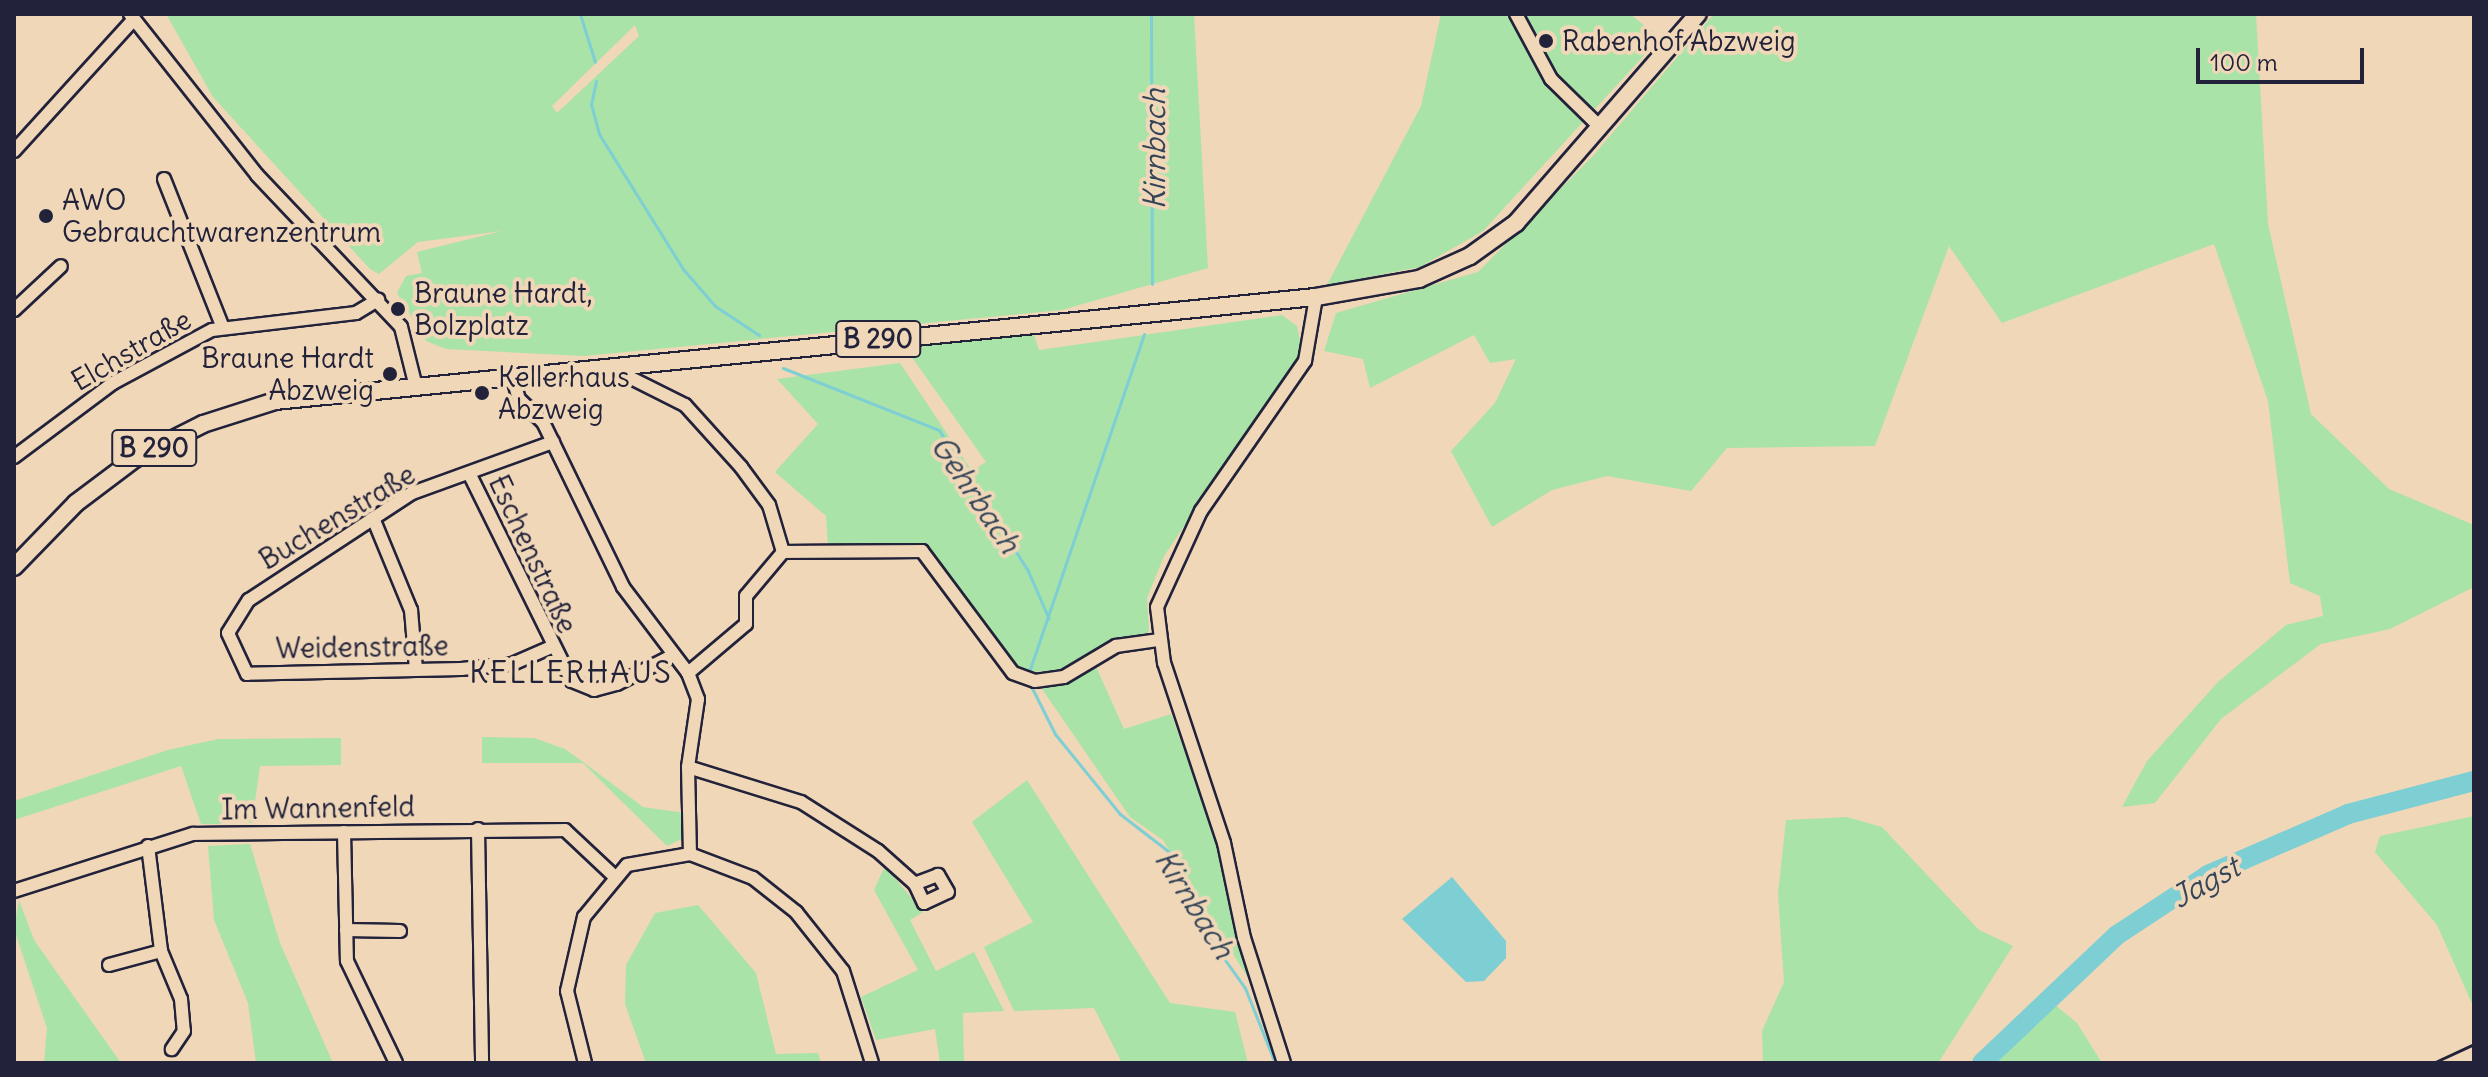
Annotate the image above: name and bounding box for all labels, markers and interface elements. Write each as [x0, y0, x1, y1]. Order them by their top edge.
place label: Rabenhof Abzweig [1562, 24, 1796, 58]
marker: Rabenhof Abzweig [1537, 32, 1555, 50]
scale bar [2200, 32, 2368, 82]
text: 100 m [2210, 47, 2278, 77]
water label: Kirnbach [1136, 89, 1172, 209]
place label: AWO Gebrauchtwarenzentrum [62, 183, 381, 249]
marker: AWO Gebrauchtwarenzentrum [37, 207, 55, 225]
place label: Braune Hardt, Bolzplatz [414, 276, 593, 342]
marker: Braune Hardt, Bolzplatz [389, 300, 407, 318]
street label: Elchstraße [65, 302, 197, 398]
road number: B 290 [834, 317, 922, 361]
place label: Braune Hardt Abzweig [201, 341, 374, 407]
place label: Kellerhaus Abzweig [498, 360, 630, 426]
marker: Braune Hardt Abzweig [381, 365, 399, 383]
marker: Kellerhaus Abzweig [473, 384, 491, 402]
road number: B 290 [110, 426, 198, 470]
water label: Gehrbach [924, 429, 1028, 559]
street label: Buchenstraße [253, 457, 421, 577]
street label: Eschenstraße [482, 470, 584, 638]
street label: Weidenstraße [275, 629, 449, 665]
district label: KELLERHAUS [469, 654, 673, 690]
street label: Im Wannenfeld [221, 790, 415, 826]
water label: Kirnbach [1148, 843, 1242, 965]
water label: Jagst [2164, 849, 2246, 915]

